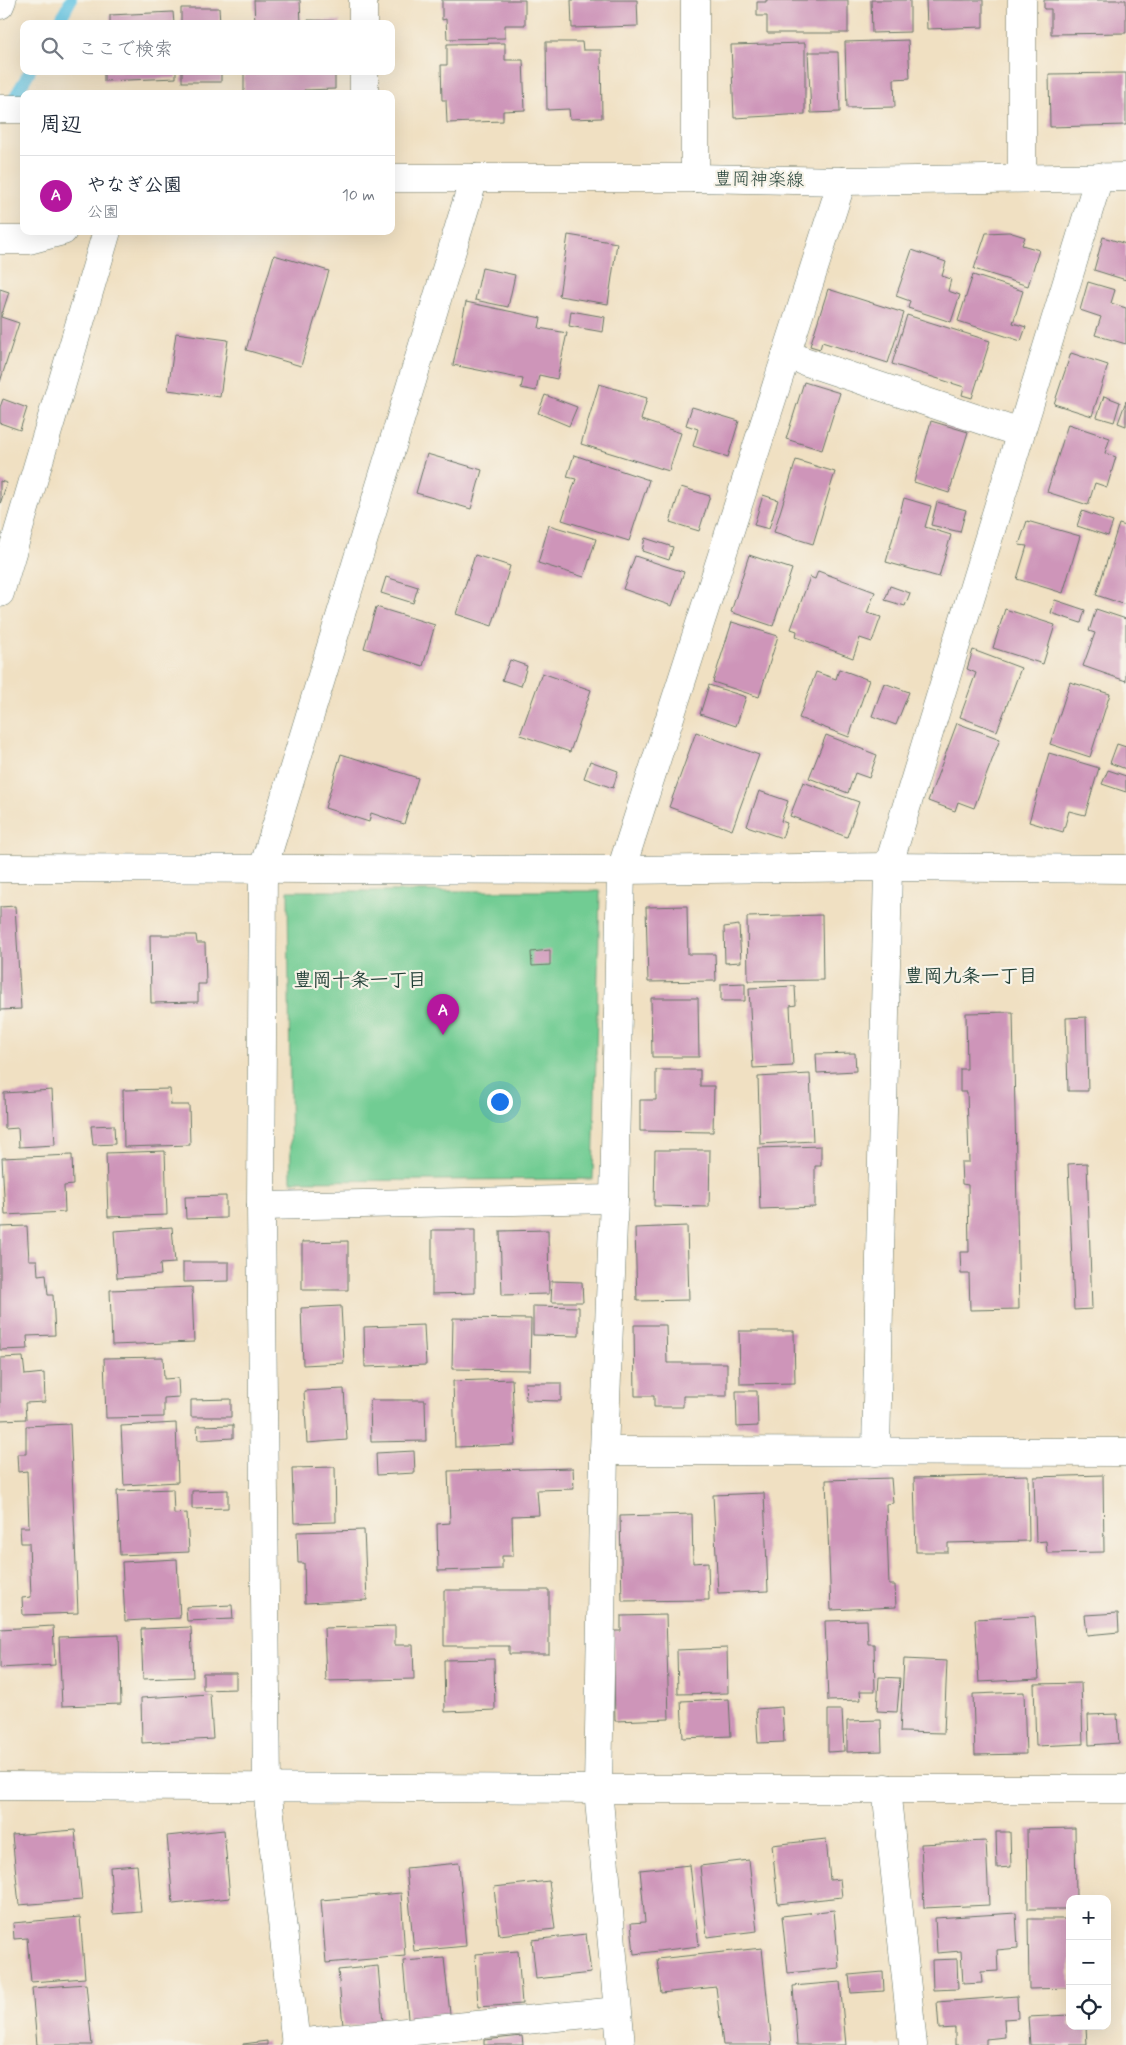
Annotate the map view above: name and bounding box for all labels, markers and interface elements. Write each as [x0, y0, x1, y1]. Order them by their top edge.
search box [20, 20, 395, 75]
icon: search [38, 34, 66, 62]
text: ここで検索 [78, 37, 173, 62]
text: 周辺 [40, 111, 82, 139]
street label: 豊岡神楽線 [714, 167, 804, 193]
text: やなぎ公園 [87, 173, 182, 198]
text: A [51, 185, 61, 206]
text: 10 m [342, 185, 375, 206]
text: 公園 [87, 202, 119, 223]
district label: 豊岡九条一丁目 [904, 964, 1038, 989]
district label: 豊岡十条一丁目 [293, 968, 427, 993]
pin: A [427, 994, 459, 1035]
your location [487, 1089, 513, 1115]
map controls [1066, 1895, 1111, 2030]
button: + [1066, 1895, 1111, 1940]
button: − [1066, 1940, 1111, 1985]
button: locate [1066, 1985, 1111, 2030]

